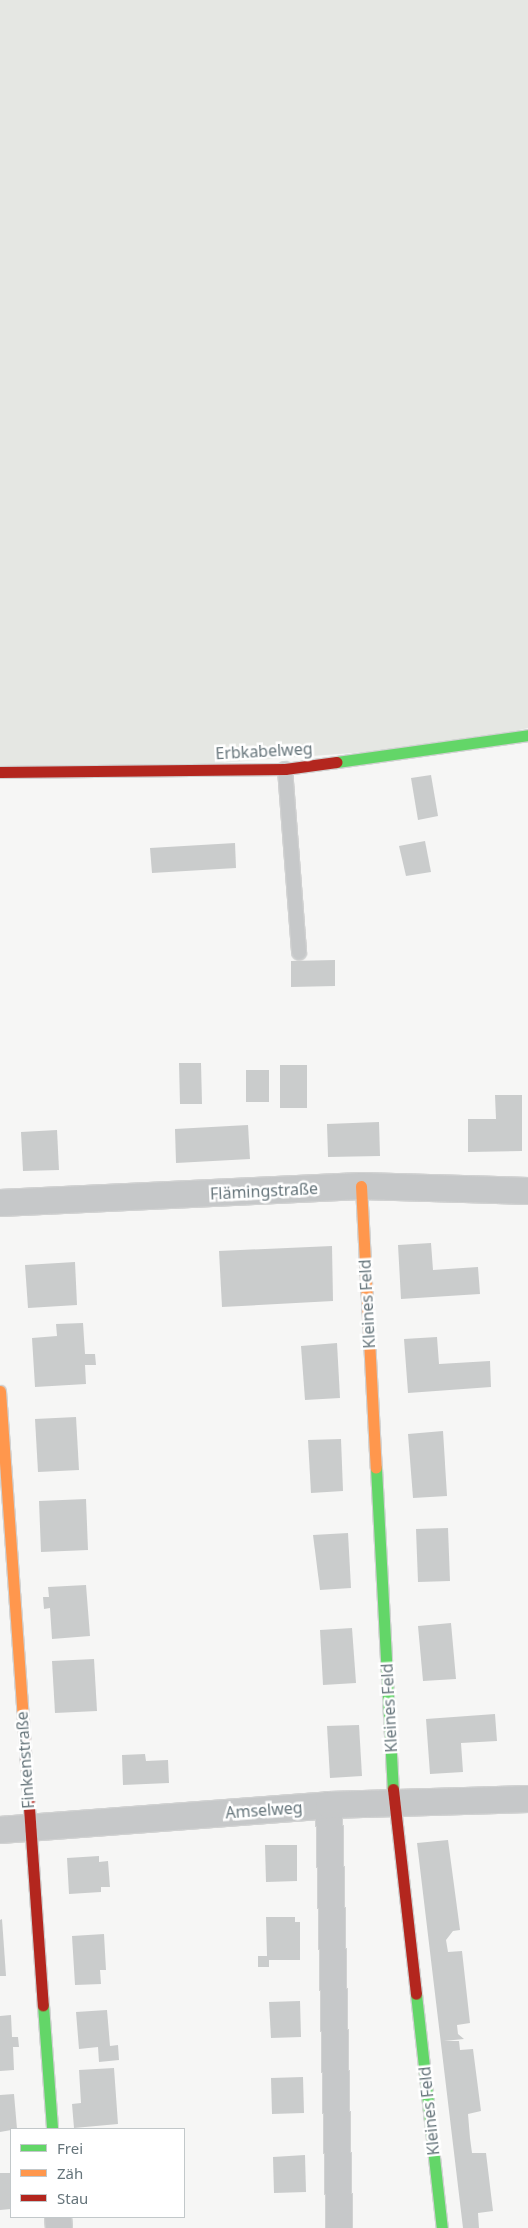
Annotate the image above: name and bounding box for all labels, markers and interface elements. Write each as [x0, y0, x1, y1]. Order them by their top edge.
street label: Erbkabelweg [215, 739, 313, 763]
street label: Flämingstraße [210, 1179, 318, 1203]
street label: Kleines Feld [355, 1259, 379, 1349]
street label: Kleines Feld [377, 1663, 401, 1753]
street label: Finkenstraße [12, 1711, 38, 1809]
street label: Amselweg [225, 1798, 303, 1822]
street label: Kleines Feld [415, 2066, 443, 2156]
legend [10, 2128, 185, 2218]
text: Frei [57, 2138, 83, 2158]
text: Zäh [57, 2163, 83, 2183]
text: Stau [57, 2188, 88, 2208]

